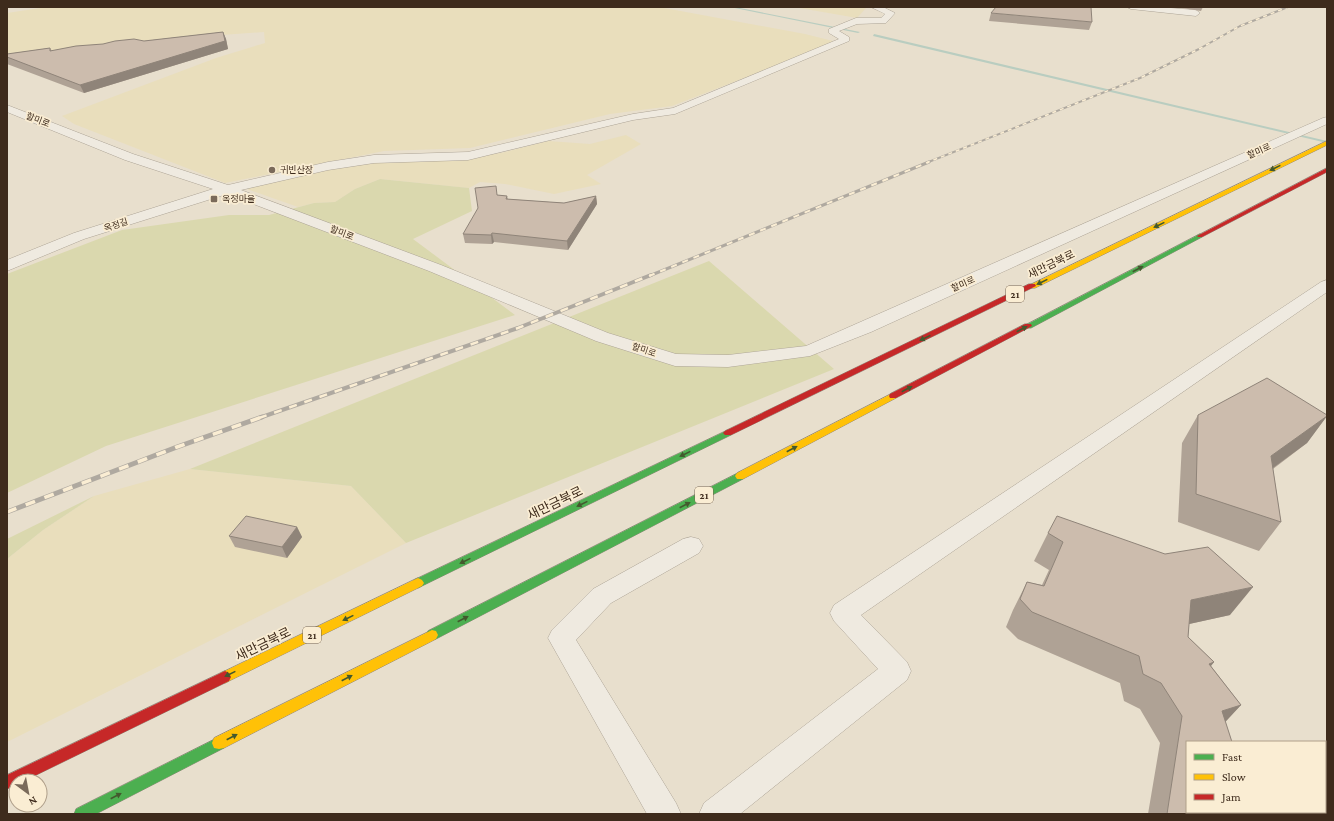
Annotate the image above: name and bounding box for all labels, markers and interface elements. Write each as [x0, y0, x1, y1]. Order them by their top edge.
street label: 할미로 [25, 110, 52, 129]
street label: 할미로 [1245, 140, 1272, 161]
marker: 귀빈산장 [267, 165, 277, 175]
place label: 귀빈산장 [280, 165, 313, 175]
one-way arrow [1270, 165, 1281, 171]
marker: 옥정마을 [209, 194, 219, 204]
place label: 옥정마을 [222, 194, 255, 204]
street label: 옥정길 [103, 216, 129, 234]
one-way arrow [1153, 222, 1164, 228]
street label: 할미로 [329, 223, 356, 242]
street label: 새만금북로 [1026, 248, 1076, 280]
one-way arrow [1132, 266, 1143, 272]
street label: 할미로 [949, 273, 976, 294]
one-way arrow [1036, 278, 1047, 285]
road number: 21 [1006, 286, 1024, 302]
one-way arrow [1017, 326, 1028, 332]
one-way arrow [919, 335, 930, 341]
street label: 할미로 [631, 340, 658, 359]
one-way arrow [901, 386, 913, 393]
one-way arrow [786, 446, 798, 453]
one-way arrow [680, 451, 691, 457]
street label: 새만금북로 [525, 483, 585, 523]
road number: 21 [695, 487, 713, 503]
one-way arrow [576, 501, 587, 507]
one-way arrow [679, 502, 691, 508]
one-way arrow [459, 558, 470, 564]
one-way arrow [342, 614, 353, 621]
one-way arrow [457, 615, 469, 622]
street label: 새만금북로 [233, 624, 293, 664]
road number: 21 [303, 627, 321, 643]
one-way arrow [225, 671, 236, 677]
one-way arrow [342, 675, 353, 681]
one-way arrow [226, 734, 237, 740]
legend [1186, 741, 1326, 813]
text: Fast [1222, 750, 1243, 764]
text: Slow [1222, 770, 1246, 784]
north arrow [8, 773, 48, 813]
text: Jam [1221, 790, 1241, 804]
one-way arrow [110, 793, 122, 799]
text: N [27, 794, 40, 809]

